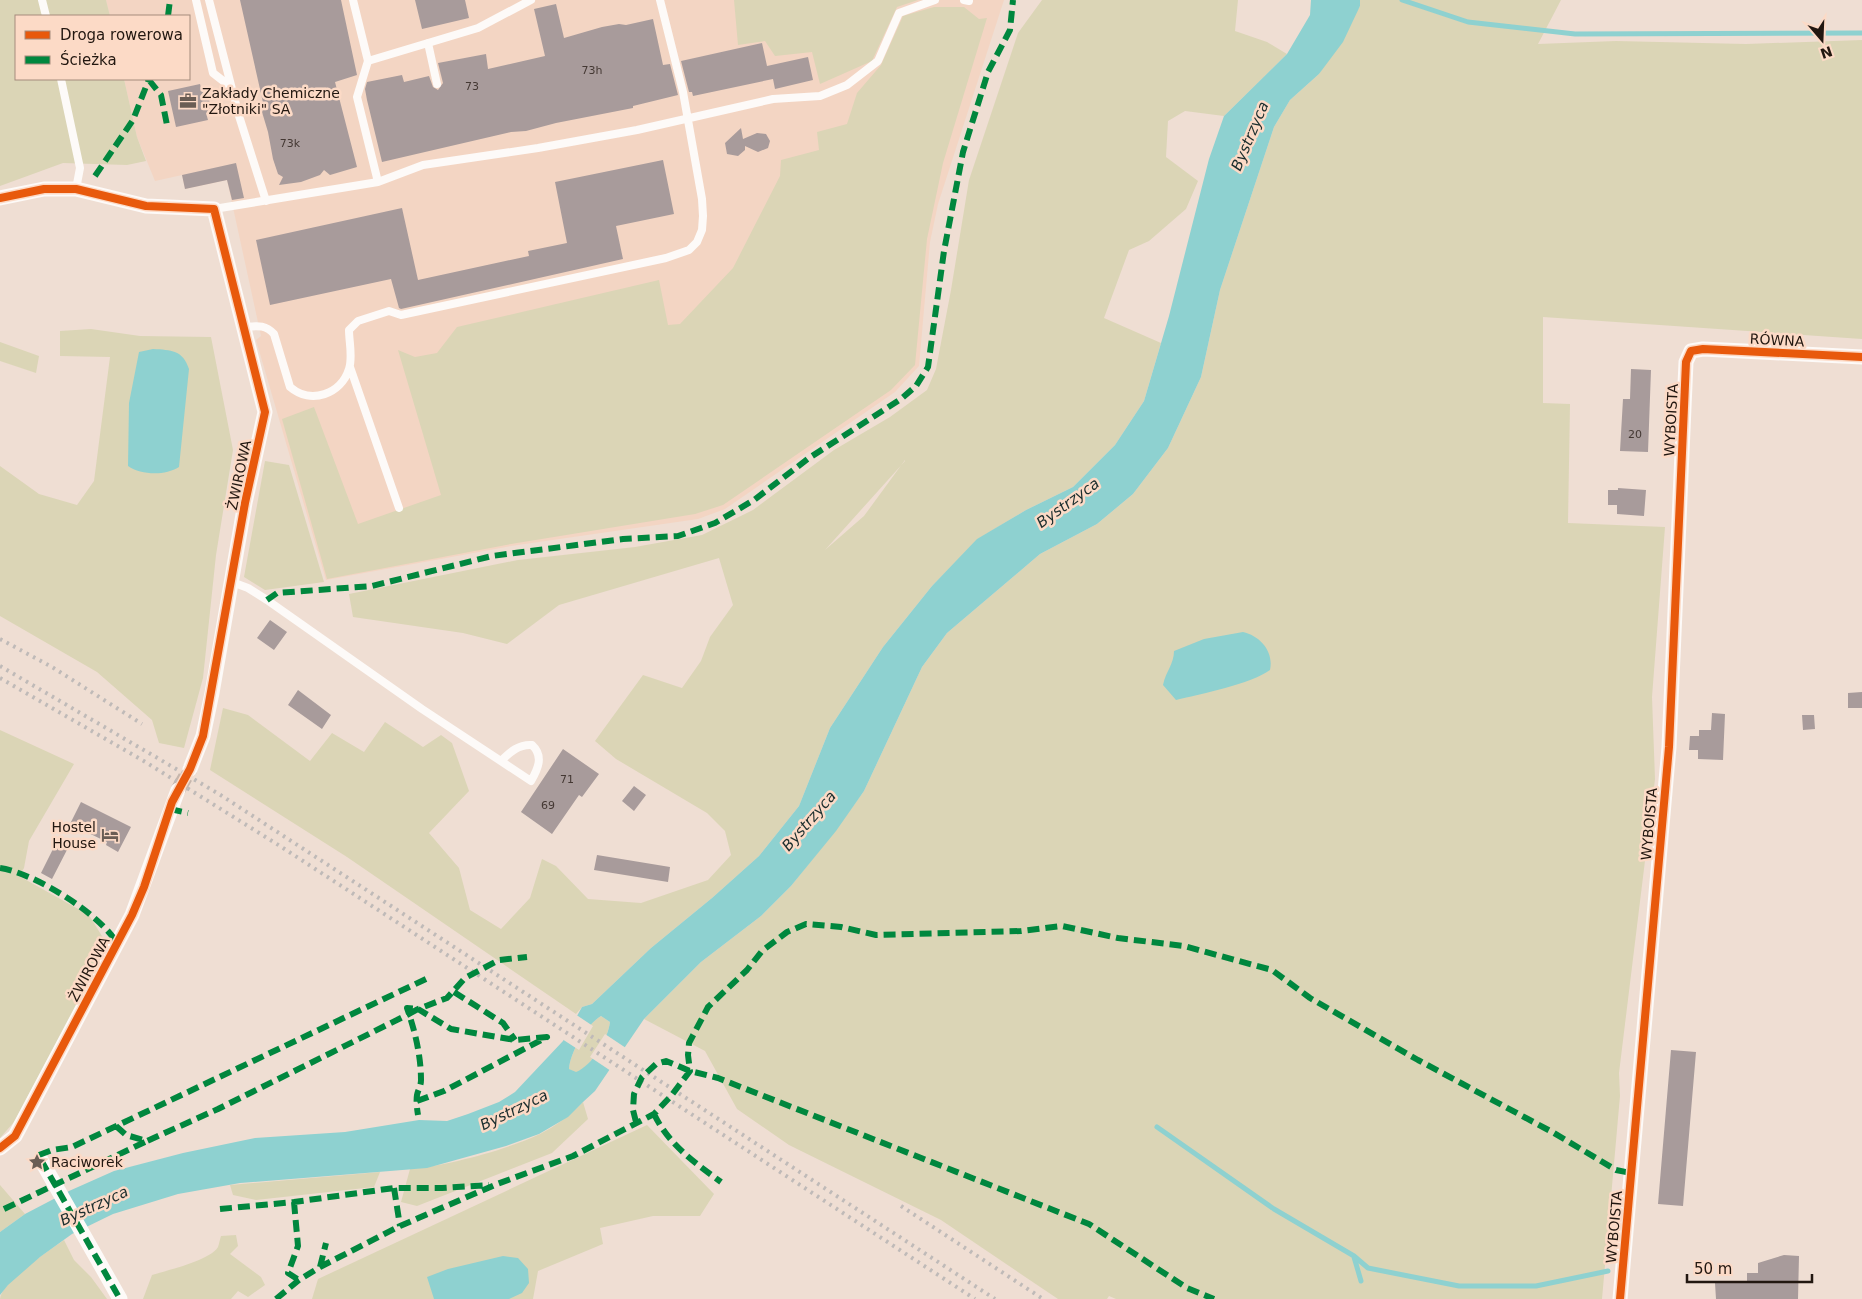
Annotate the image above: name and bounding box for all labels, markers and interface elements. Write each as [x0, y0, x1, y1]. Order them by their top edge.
legend [15, 15, 190, 80]
north arrow [1797, 15, 1847, 65]
text: Droga rowerowa [60, 26, 183, 44]
text: N [1818, 43, 1834, 62]
text: Ścieżka [60, 50, 117, 69]
house number: 73h [582, 64, 603, 77]
house number: 73 [465, 80, 479, 93]
place label: Zakłady Chemiczne "Złotniki" SA [202, 85, 340, 117]
office icon: Zakłady Chemiczne "Złotniki" SA [178, 91, 198, 111]
water label: Bystrzyca [1227, 99, 1273, 173]
house number: 73k [280, 137, 301, 150]
street label: RÓWNA [1749, 330, 1805, 349]
street label: WYBOISTA [1661, 383, 1681, 457]
house number: 20 [1628, 428, 1642, 441]
street label: ŻWIROWA [223, 438, 254, 511]
water label: Bystrzyca [1033, 474, 1103, 532]
house number: 71 [560, 773, 574, 786]
water label: Bystrzyca [778, 787, 840, 855]
street label: WYBOISTA [1638, 787, 1660, 861]
house number: 69 [541, 799, 555, 812]
place label: Hostel House [52, 819, 96, 851]
hotel icon: Hostel House [100, 825, 120, 845]
street label: ŻWIROWA [64, 933, 113, 1004]
water label: Bystrzyca [477, 1086, 551, 1134]
place icon: Raciworek [27, 1152, 47, 1172]
place label: Raciworek [51, 1154, 124, 1170]
water label: Bystrzyca [57, 1182, 131, 1230]
street label: WYBOISTA [1603, 1190, 1625, 1264]
scale bar [1687, 1252, 1812, 1284]
text: 50 m [1694, 1260, 1732, 1278]

